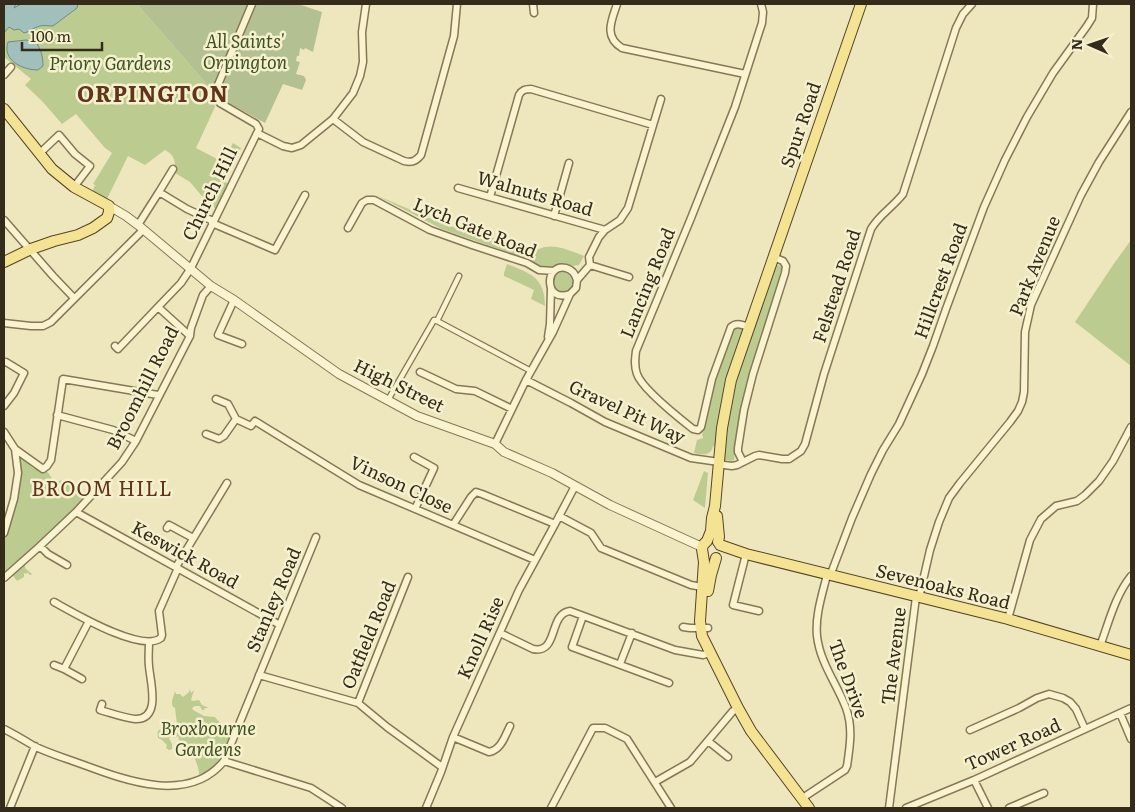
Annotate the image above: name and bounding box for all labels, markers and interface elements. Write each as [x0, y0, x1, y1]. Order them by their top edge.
scale bar [22, 20, 102, 52]
north arrow [1065, 20, 1115, 70]
text: 100 m [30, 24, 71, 47]
park label: All Saints' Orpington [203, 27, 288, 75]
text: N [1066, 38, 1086, 51]
park label: Priory Gardens [49, 49, 171, 76]
district label: ORPINGTON [77, 76, 229, 109]
street label: Spur Road [772, 78, 827, 171]
street label: Church Hill [174, 142, 243, 245]
street label: Walnuts Road [474, 163, 597, 222]
street label: Lych Gate Road [410, 190, 541, 264]
street label: Park Avenue [1001, 211, 1066, 320]
street label: Hillcrest Road [906, 219, 973, 342]
street label: Lancing Road [612, 223, 681, 342]
street label: Felstead Road [805, 225, 867, 346]
street label: Broomhill Road [99, 321, 185, 454]
street label: High Street [350, 351, 450, 419]
street label: Gravel Pit Way [565, 372, 691, 450]
street label: Vinson Close [346, 448, 458, 519]
district label: BROOM HILL [31, 472, 173, 502]
street label: Keswick Road [127, 513, 244, 594]
street label: Stanley Road [238, 543, 307, 656]
street label: Sevenoaks Road [873, 556, 1013, 615]
street label: Oatfield Road [334, 576, 402, 693]
street label: Knoll Rise [449, 592, 510, 683]
street label: The Avenue [873, 605, 912, 706]
street label: The Drive [823, 635, 876, 722]
street label: Tower Road [960, 710, 1065, 777]
park label: Broxbourne Gardens [160, 714, 256, 762]

